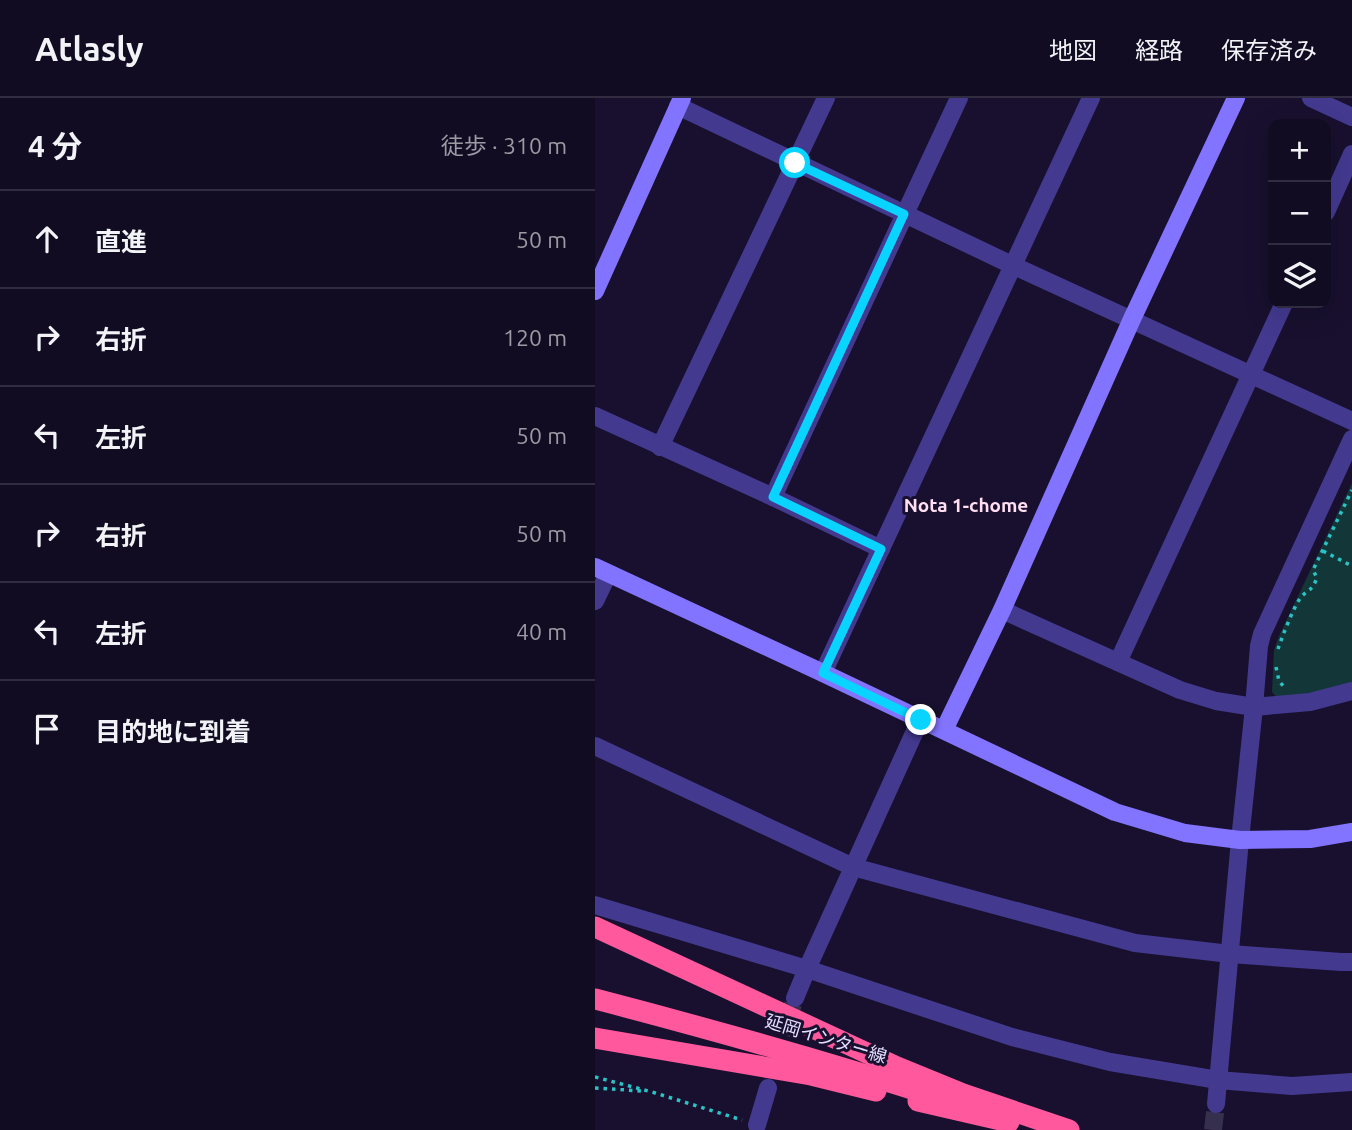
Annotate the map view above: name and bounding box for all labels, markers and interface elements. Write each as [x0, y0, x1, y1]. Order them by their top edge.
text: Atlasly [35, 30, 144, 67]
text: 地図 [1049, 37, 1097, 64]
text: 経路 [1135, 37, 1183, 64]
text: 保存済み [1221, 37, 1317, 64]
map controls [1268, 119, 1331, 308]
button: + [1268, 119, 1331, 182]
text: 4 分 [28, 129, 82, 163]
text: 徒歩 · 310 m [441, 133, 567, 158]
route start [779, 147, 810, 178]
button: − [1268, 182, 1331, 245]
icon: ahead [28, 220, 66, 258]
text: 直進 [95, 227, 147, 256]
text: 50 m [516, 227, 567, 252]
button: layers [1268, 245, 1331, 308]
icon: right [28, 318, 66, 356]
text: 右折 [95, 325, 147, 354]
text: 120 m [503, 325, 567, 350]
icon: left [28, 416, 66, 454]
text: 左折 [95, 423, 147, 452]
text: 50 m [516, 423, 567, 448]
district label: Nota 1-chome [904, 494, 1028, 516]
icon: right [28, 514, 66, 552]
text: 右折 [95, 521, 147, 550]
text: 50 m [516, 521, 567, 546]
icon: left [28, 612, 66, 650]
text: 左折 [95, 619, 147, 648]
text: 40 m [516, 619, 567, 644]
route end [905, 704, 936, 735]
icon: arrive [28, 710, 66, 748]
text: 目的地に到着 [95, 717, 251, 746]
street label: 延岡インター線 [763, 1010, 889, 1066]

